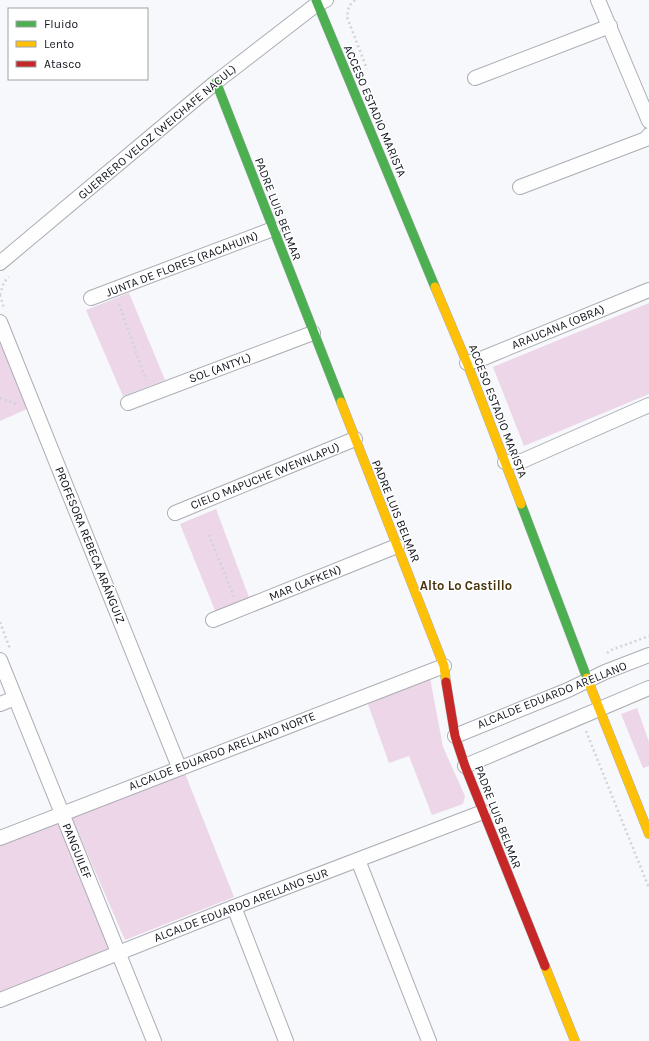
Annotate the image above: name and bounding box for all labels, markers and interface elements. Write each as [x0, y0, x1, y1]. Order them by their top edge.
legend [8, 8, 148, 80]
text: Fluido [44, 17, 78, 31]
text: Lento [44, 37, 74, 51]
street label: ACCESO ESTADIO MARISTA [341, 43, 409, 179]
text: Atasco [44, 57, 81, 71]
street label: GUERRERO VELOZ (WEICHAFE NACUL) [75, 62, 239, 202]
street label: PADRE LUIS BELMAR [252, 156, 304, 262]
street label: JUNTA DE FLORES (RACAHUIN) [104, 228, 260, 300]
street label: ARAUCANA (OBRA) [509, 302, 607, 352]
street label: ACCESO ESTADIO MARISTA [466, 342, 530, 480]
street label: SOL (ANTYL) [187, 350, 253, 386]
street label: CIELO MAPUCHE (WENNLAPU) [188, 440, 342, 512]
street label: PADRE LUIS BELMAR [369, 458, 423, 564]
street label: PROFESORA REBECA ARÁNGUIZ [52, 464, 129, 625]
street label: MAR (LAFKEN) [267, 562, 343, 604]
district label: Alto Lo Castillo [420, 578, 512, 593]
street label: ALCALDE EDUARDO ARELLANO [475, 658, 629, 731]
street label: ALCALDE EDUARDO ARELLANO NORTE [127, 709, 317, 793]
street label: PADRE LUIS BELMAR [472, 764, 524, 870]
street label: PANGUILEF [59, 821, 95, 881]
street label: ALCALDE EDUARDO ARELLANO SUR [152, 865, 330, 945]

